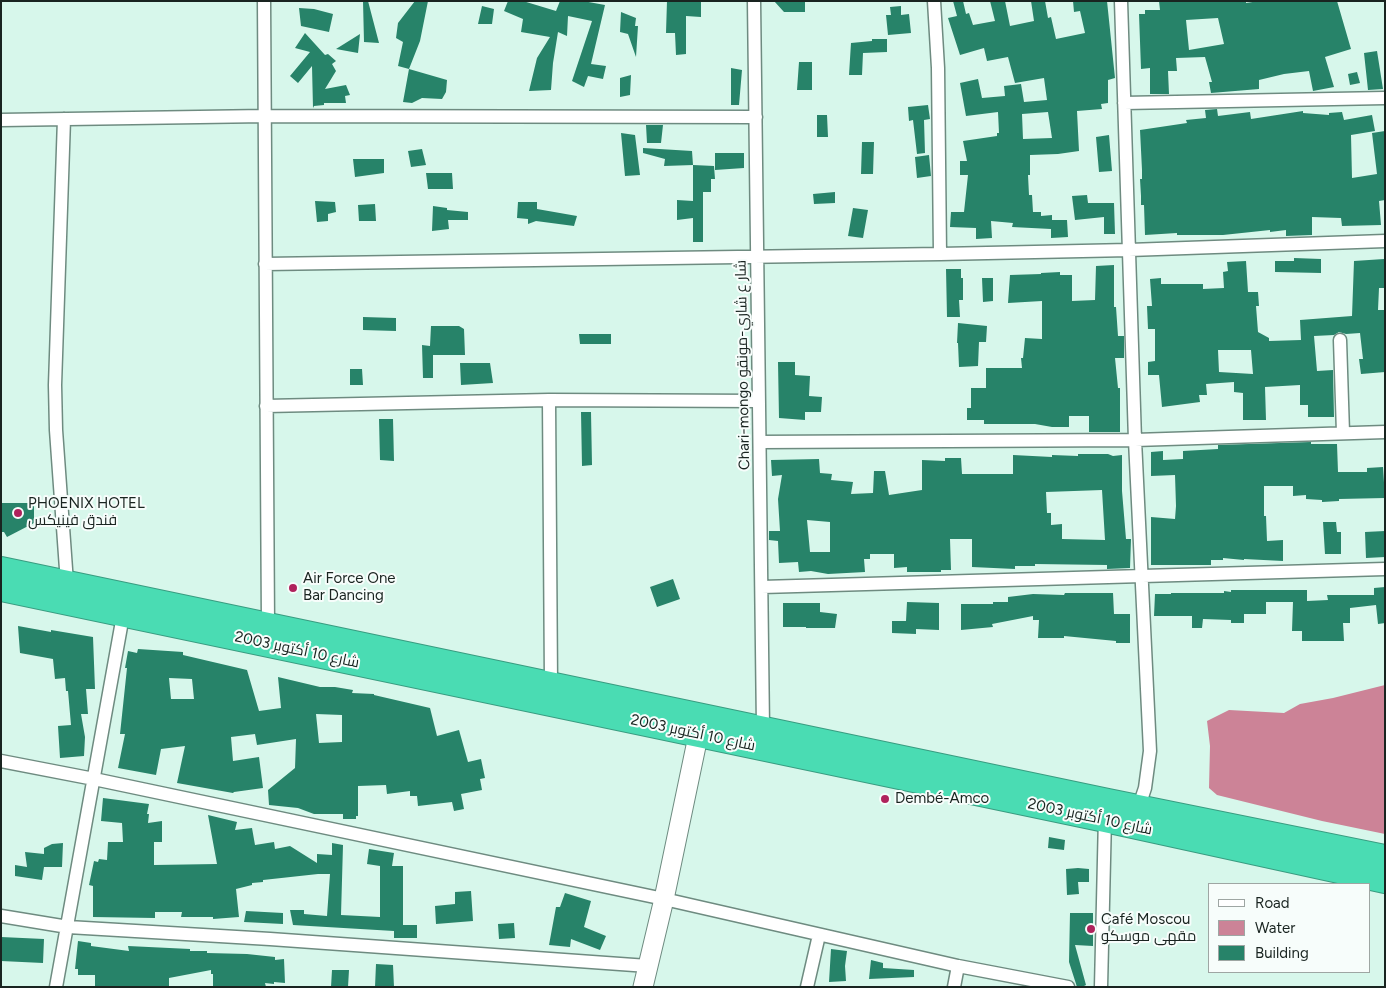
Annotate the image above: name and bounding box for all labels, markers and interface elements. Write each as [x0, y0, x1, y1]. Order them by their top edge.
street label: Chari-mongo شار ع شاري-مونقو [732, 260, 754, 470]
place label: PHOENIX HOTEL فندق فينيكس [28, 495, 145, 530]
marker: PHOENIX HOTEL فندق فينيكس [12, 507, 24, 519]
place label: Air Force One Bar Dancing [303, 570, 395, 605]
marker: Air Force One Bar Dancing [287, 582, 299, 594]
street label: شارع 10 أكتوبر 2003 [233, 628, 361, 672]
street label: شارع 10 أكتوبر 2003 [629, 711, 757, 755]
place label: Dembé-Amco [895, 790, 989, 808]
marker: Dembé-Amco [879, 793, 891, 805]
street label: شارع 10 أكتوبر 2003 [1026, 795, 1154, 839]
legend [1208, 883, 1371, 973]
text: Road [1255, 894, 1290, 912]
place label: Café Moscou مقهى موسكو [1101, 911, 1196, 946]
text: Water [1255, 919, 1295, 937]
marker: Café Moscou مقهى موسكو [1085, 923, 1097, 935]
text: Building [1255, 944, 1309, 962]

